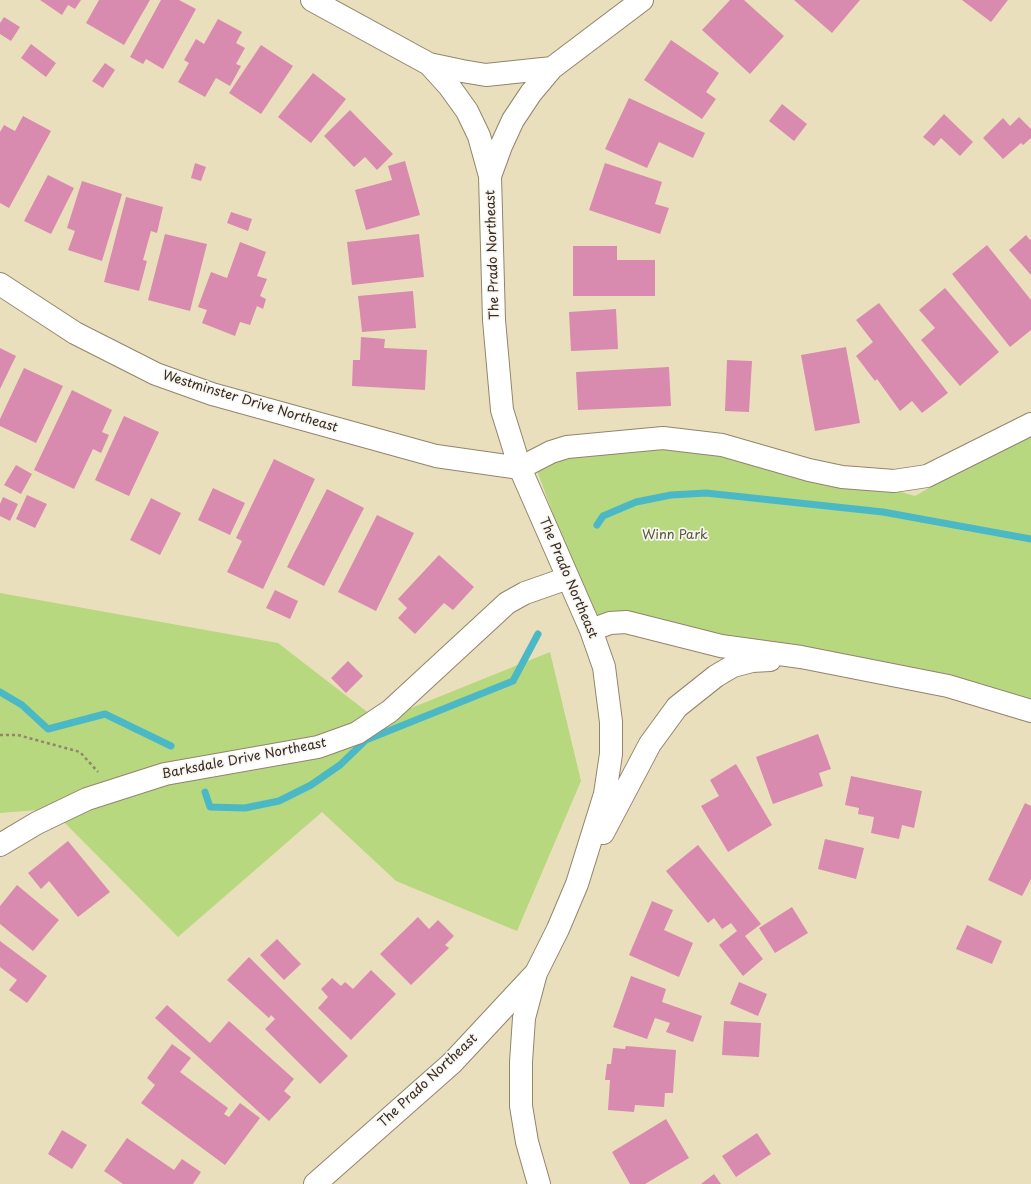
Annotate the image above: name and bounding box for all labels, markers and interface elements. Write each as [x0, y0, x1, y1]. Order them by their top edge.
street label: The Prado Northeast [483, 190, 503, 320]
street label: Westminster Drive Northeast [160, 368, 340, 436]
street label: The Prado Northeast [535, 515, 601, 641]
park label: Winn Park [642, 527, 708, 543]
street label: Barksdale Drive Northeast [160, 735, 328, 783]
street label: The Prado Northeast [375, 1031, 481, 1131]

